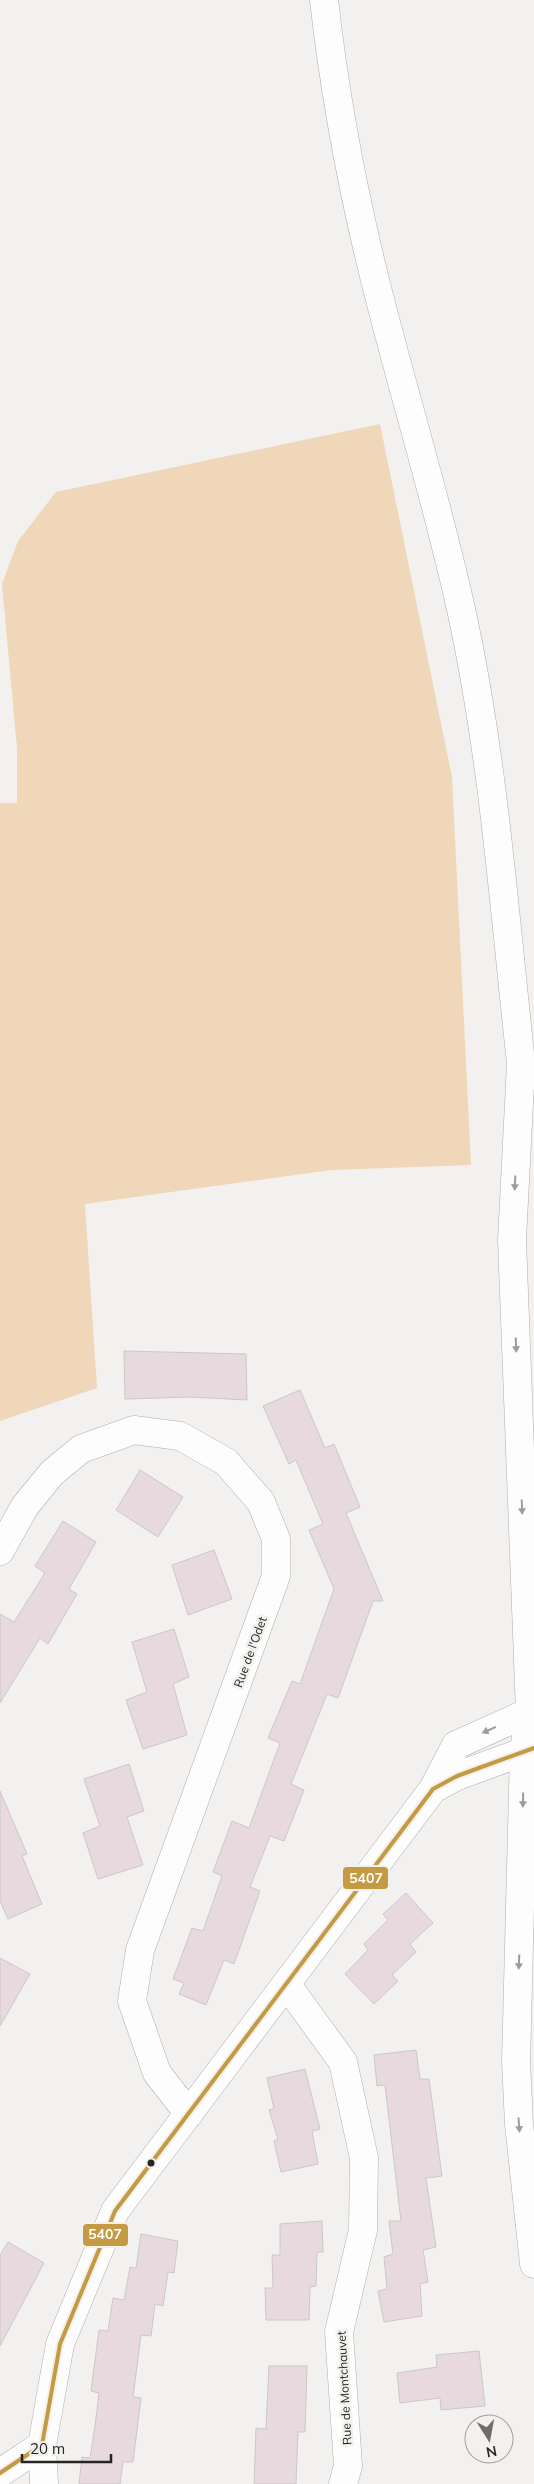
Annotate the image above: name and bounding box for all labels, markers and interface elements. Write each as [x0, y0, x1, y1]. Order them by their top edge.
one-way arrow [510, 1175, 518, 1191]
one-way arrow [512, 1337, 520, 1353]
one-way arrow [518, 1500, 526, 1516]
street label: Rue de l'Odet [230, 1614, 270, 1690]
one-way arrow [482, 1726, 496, 1734]
one-way arrow [519, 1792, 527, 1808]
line badge: 5407 [342, 1866, 389, 1890]
text: 5407 [349, 1869, 383, 1887]
one-way arrow [515, 1954, 523, 1970]
one-way arrow [516, 2117, 524, 2133]
unlabelled marker [146, 2158, 156, 2168]
line badge: 5407 [82, 2223, 129, 2247]
text: 5407 [88, 2225, 122, 2243]
street label: Rue de Montchauvet [334, 2331, 354, 2445]
north arrow [464, 2414, 514, 2464]
scale bar [22, 2432, 111, 2464]
text: 20 m [30, 2439, 65, 2458]
text: N [485, 2442, 498, 2462]

